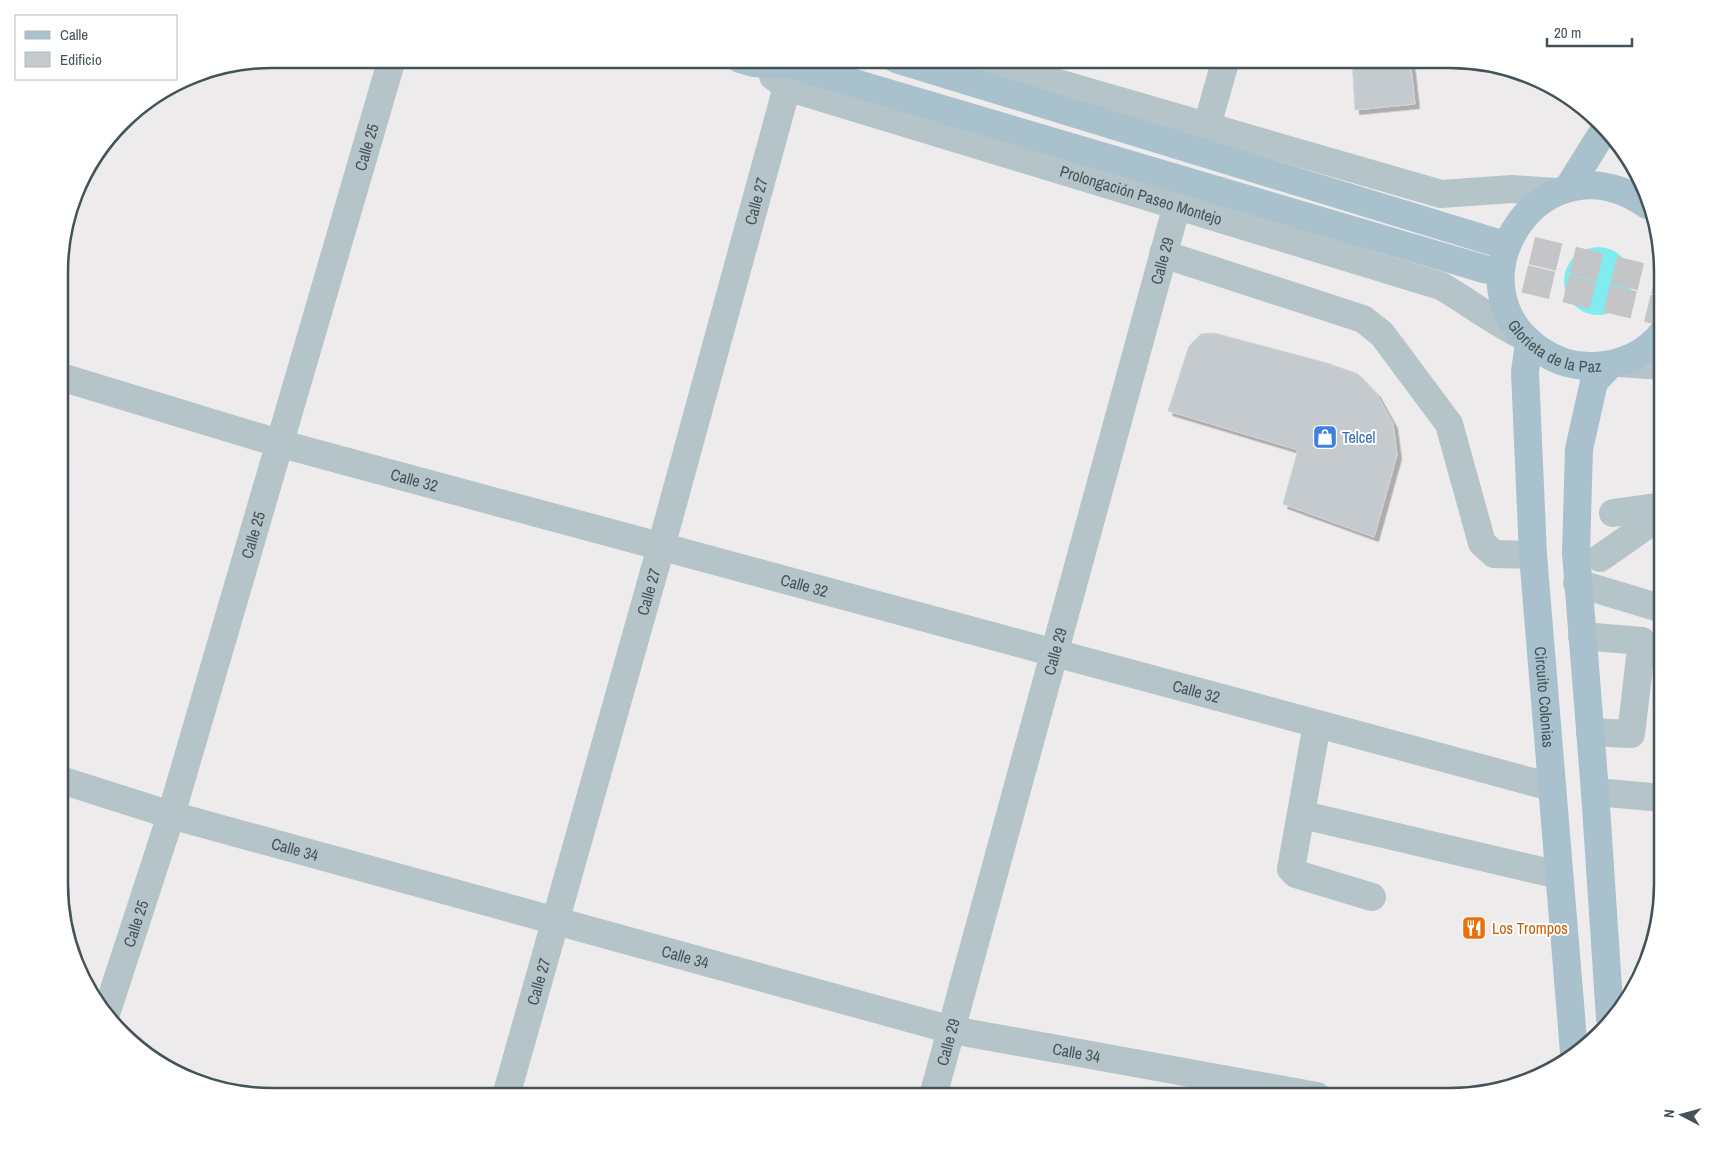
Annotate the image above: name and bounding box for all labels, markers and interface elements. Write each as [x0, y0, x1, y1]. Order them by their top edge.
legend [15, 15, 178, 80]
scale bar [1547, 15, 1632, 47]
text: 20 m [1554, 22, 1581, 43]
text: Calle [60, 24, 88, 45]
text: Edificio [60, 49, 102, 70]
street label: Calle 25 [349, 121, 384, 173]
street label: Prolongación Paseo Montejo [1057, 160, 1225, 230]
street label: Calle 27 [739, 175, 773, 227]
street label: Calle 29 [1145, 235, 1179, 287]
street label: Glorieta de la Paz [1503, 315, 1603, 377]
shop icon: Telcel [1312, 424, 1338, 450]
place label: Telcel [1342, 426, 1376, 448]
street label: Calle 32 [388, 463, 440, 497]
street label: Calle 25 [236, 509, 270, 561]
street label: Calle 27 [631, 566, 666, 618]
street label: Calle 32 [778, 568, 830, 602]
street label: Calle 29 [1038, 625, 1072, 678]
street label: Circuito Colonias [1530, 646, 1560, 749]
street label: Calle 32 [1170, 674, 1222, 708]
street label: Calle 34 [269, 832, 321, 866]
street label: Calle 25 [118, 897, 153, 950]
restaurant icon: Los Trompos [1461, 915, 1487, 941]
place label: Los Trompos [1492, 917, 1568, 939]
street label: Calle 34 [659, 940, 712, 974]
street label: Calle 27 [521, 955, 555, 1008]
street label: Calle 29 [931, 1016, 965, 1068]
street label: Calle 34 [1051, 1037, 1102, 1068]
north arrow [1657, 1090, 1707, 1140]
text: N [1660, 1109, 1678, 1119]

